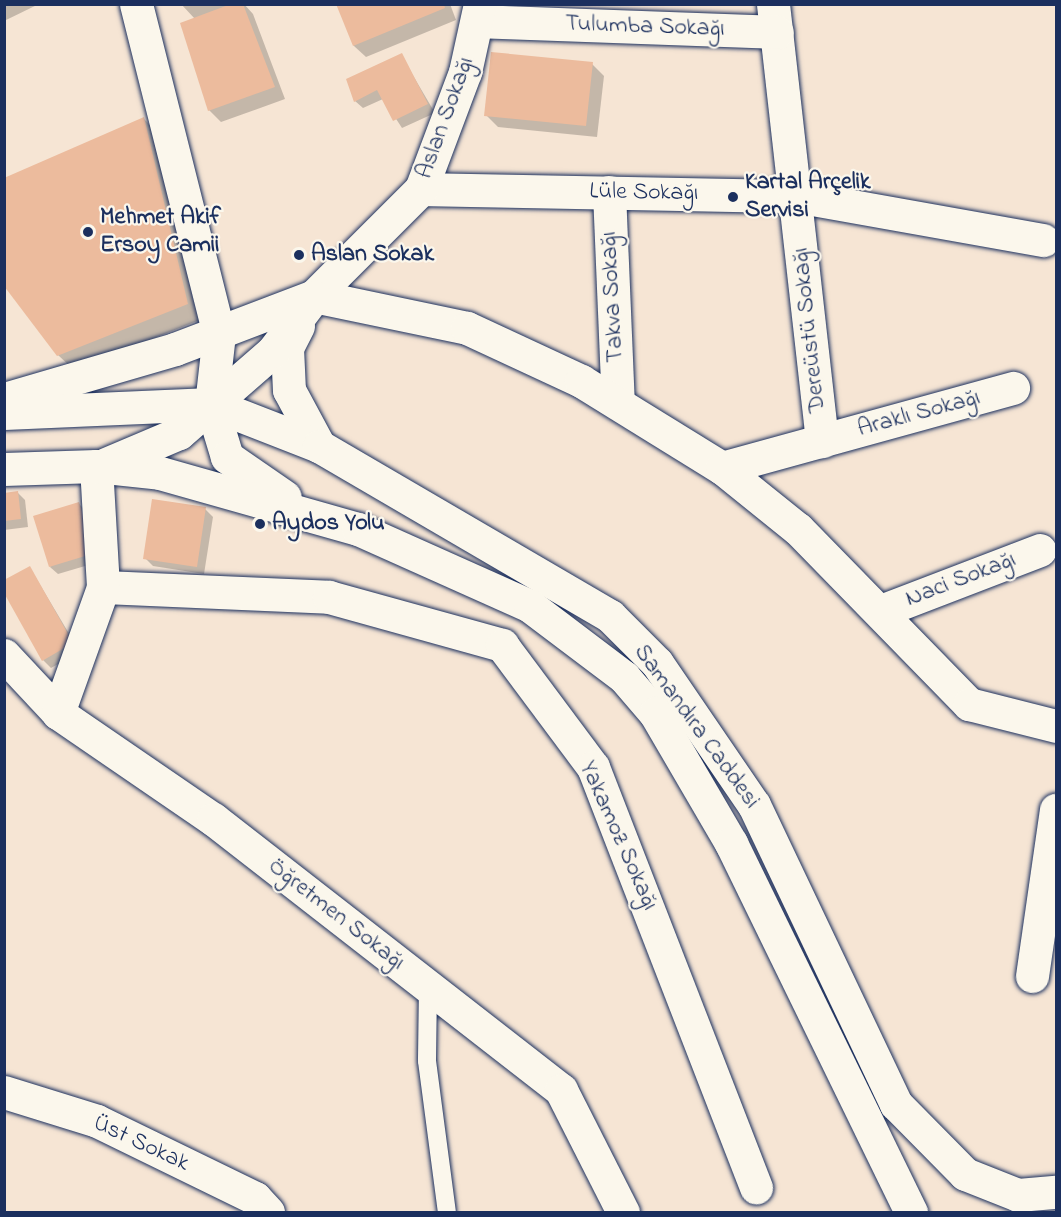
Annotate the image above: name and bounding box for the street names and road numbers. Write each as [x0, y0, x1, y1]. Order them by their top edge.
street label: Tulumba Sokağı [565, 10, 725, 44]
street label: Aslan Sokağı [411, 53, 481, 183]
street label: Lüle Sokağı [589, 178, 699, 208]
street label: Takva Sokağı [595, 231, 631, 363]
street label: Dereüstü Sokağı [787, 246, 833, 414]
street label: Araklı Sokağı [855, 384, 983, 444]
street label: Naci Sokağı [902, 546, 1020, 614]
street label: Samandıra Caddesi [627, 639, 765, 815]
street label: Yakamoz Sokağı [572, 757, 664, 915]
street label: Öğretmen Sokağı [262, 853, 410, 977]
street label: Üst Sokak [88, 1109, 194, 1179]

